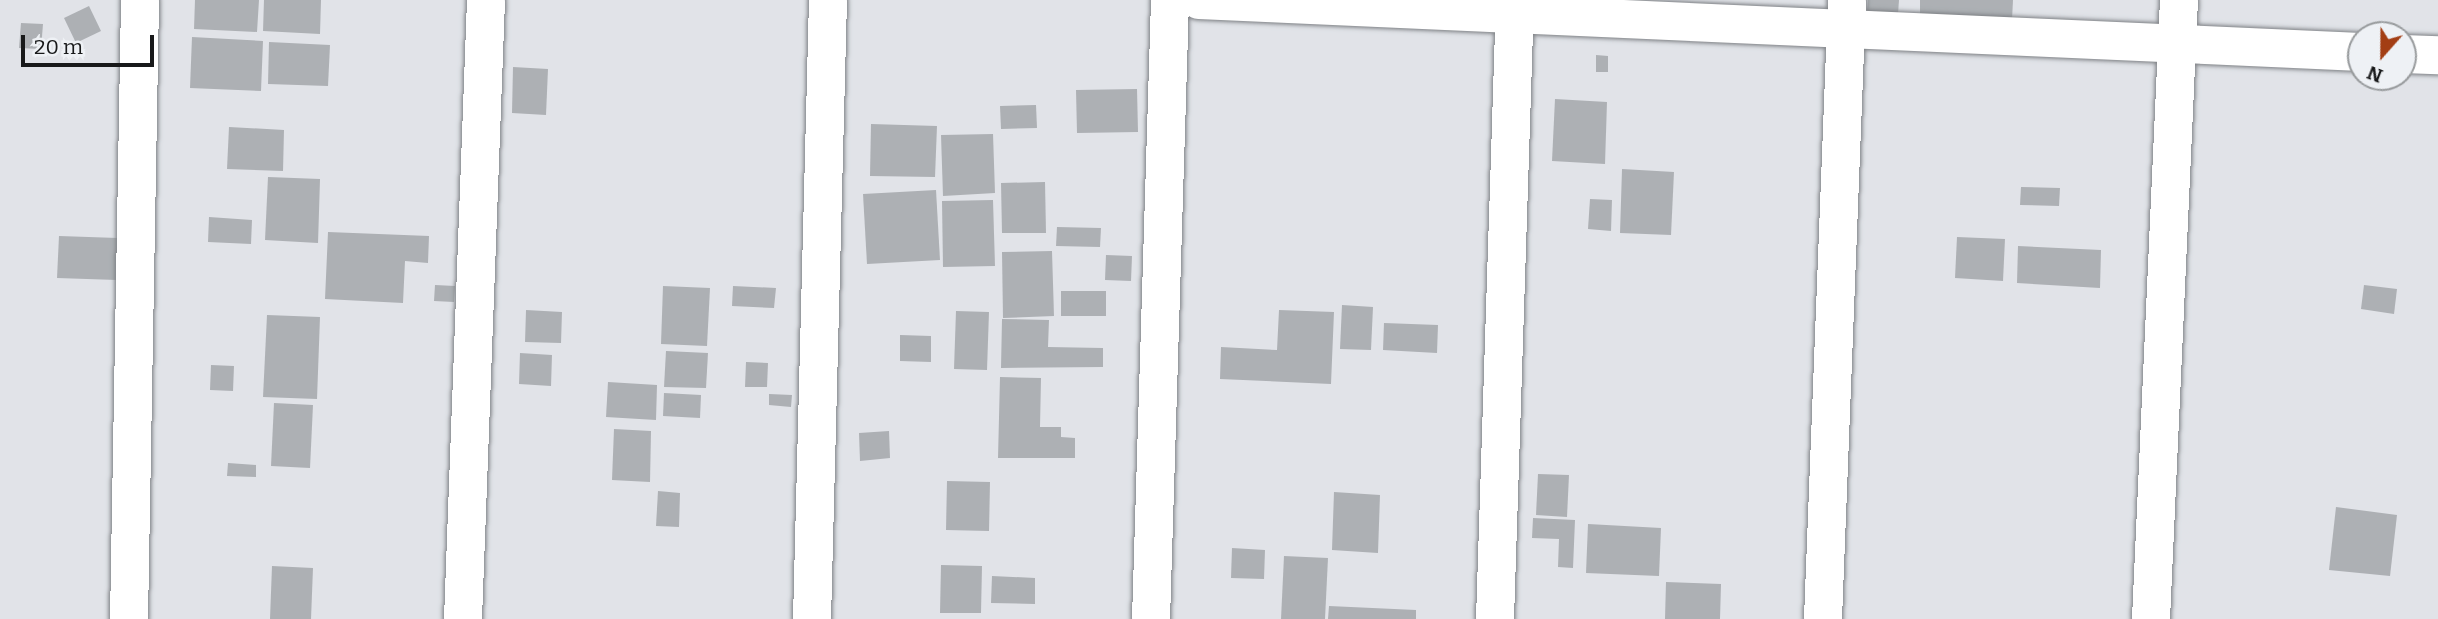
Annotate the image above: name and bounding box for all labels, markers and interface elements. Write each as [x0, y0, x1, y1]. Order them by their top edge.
scale bar [24, 21, 158, 65]
north arrow [2347, 21, 2417, 91]
text: 20 m [34, 34, 83, 60]
text: N [2364, 61, 2386, 88]

